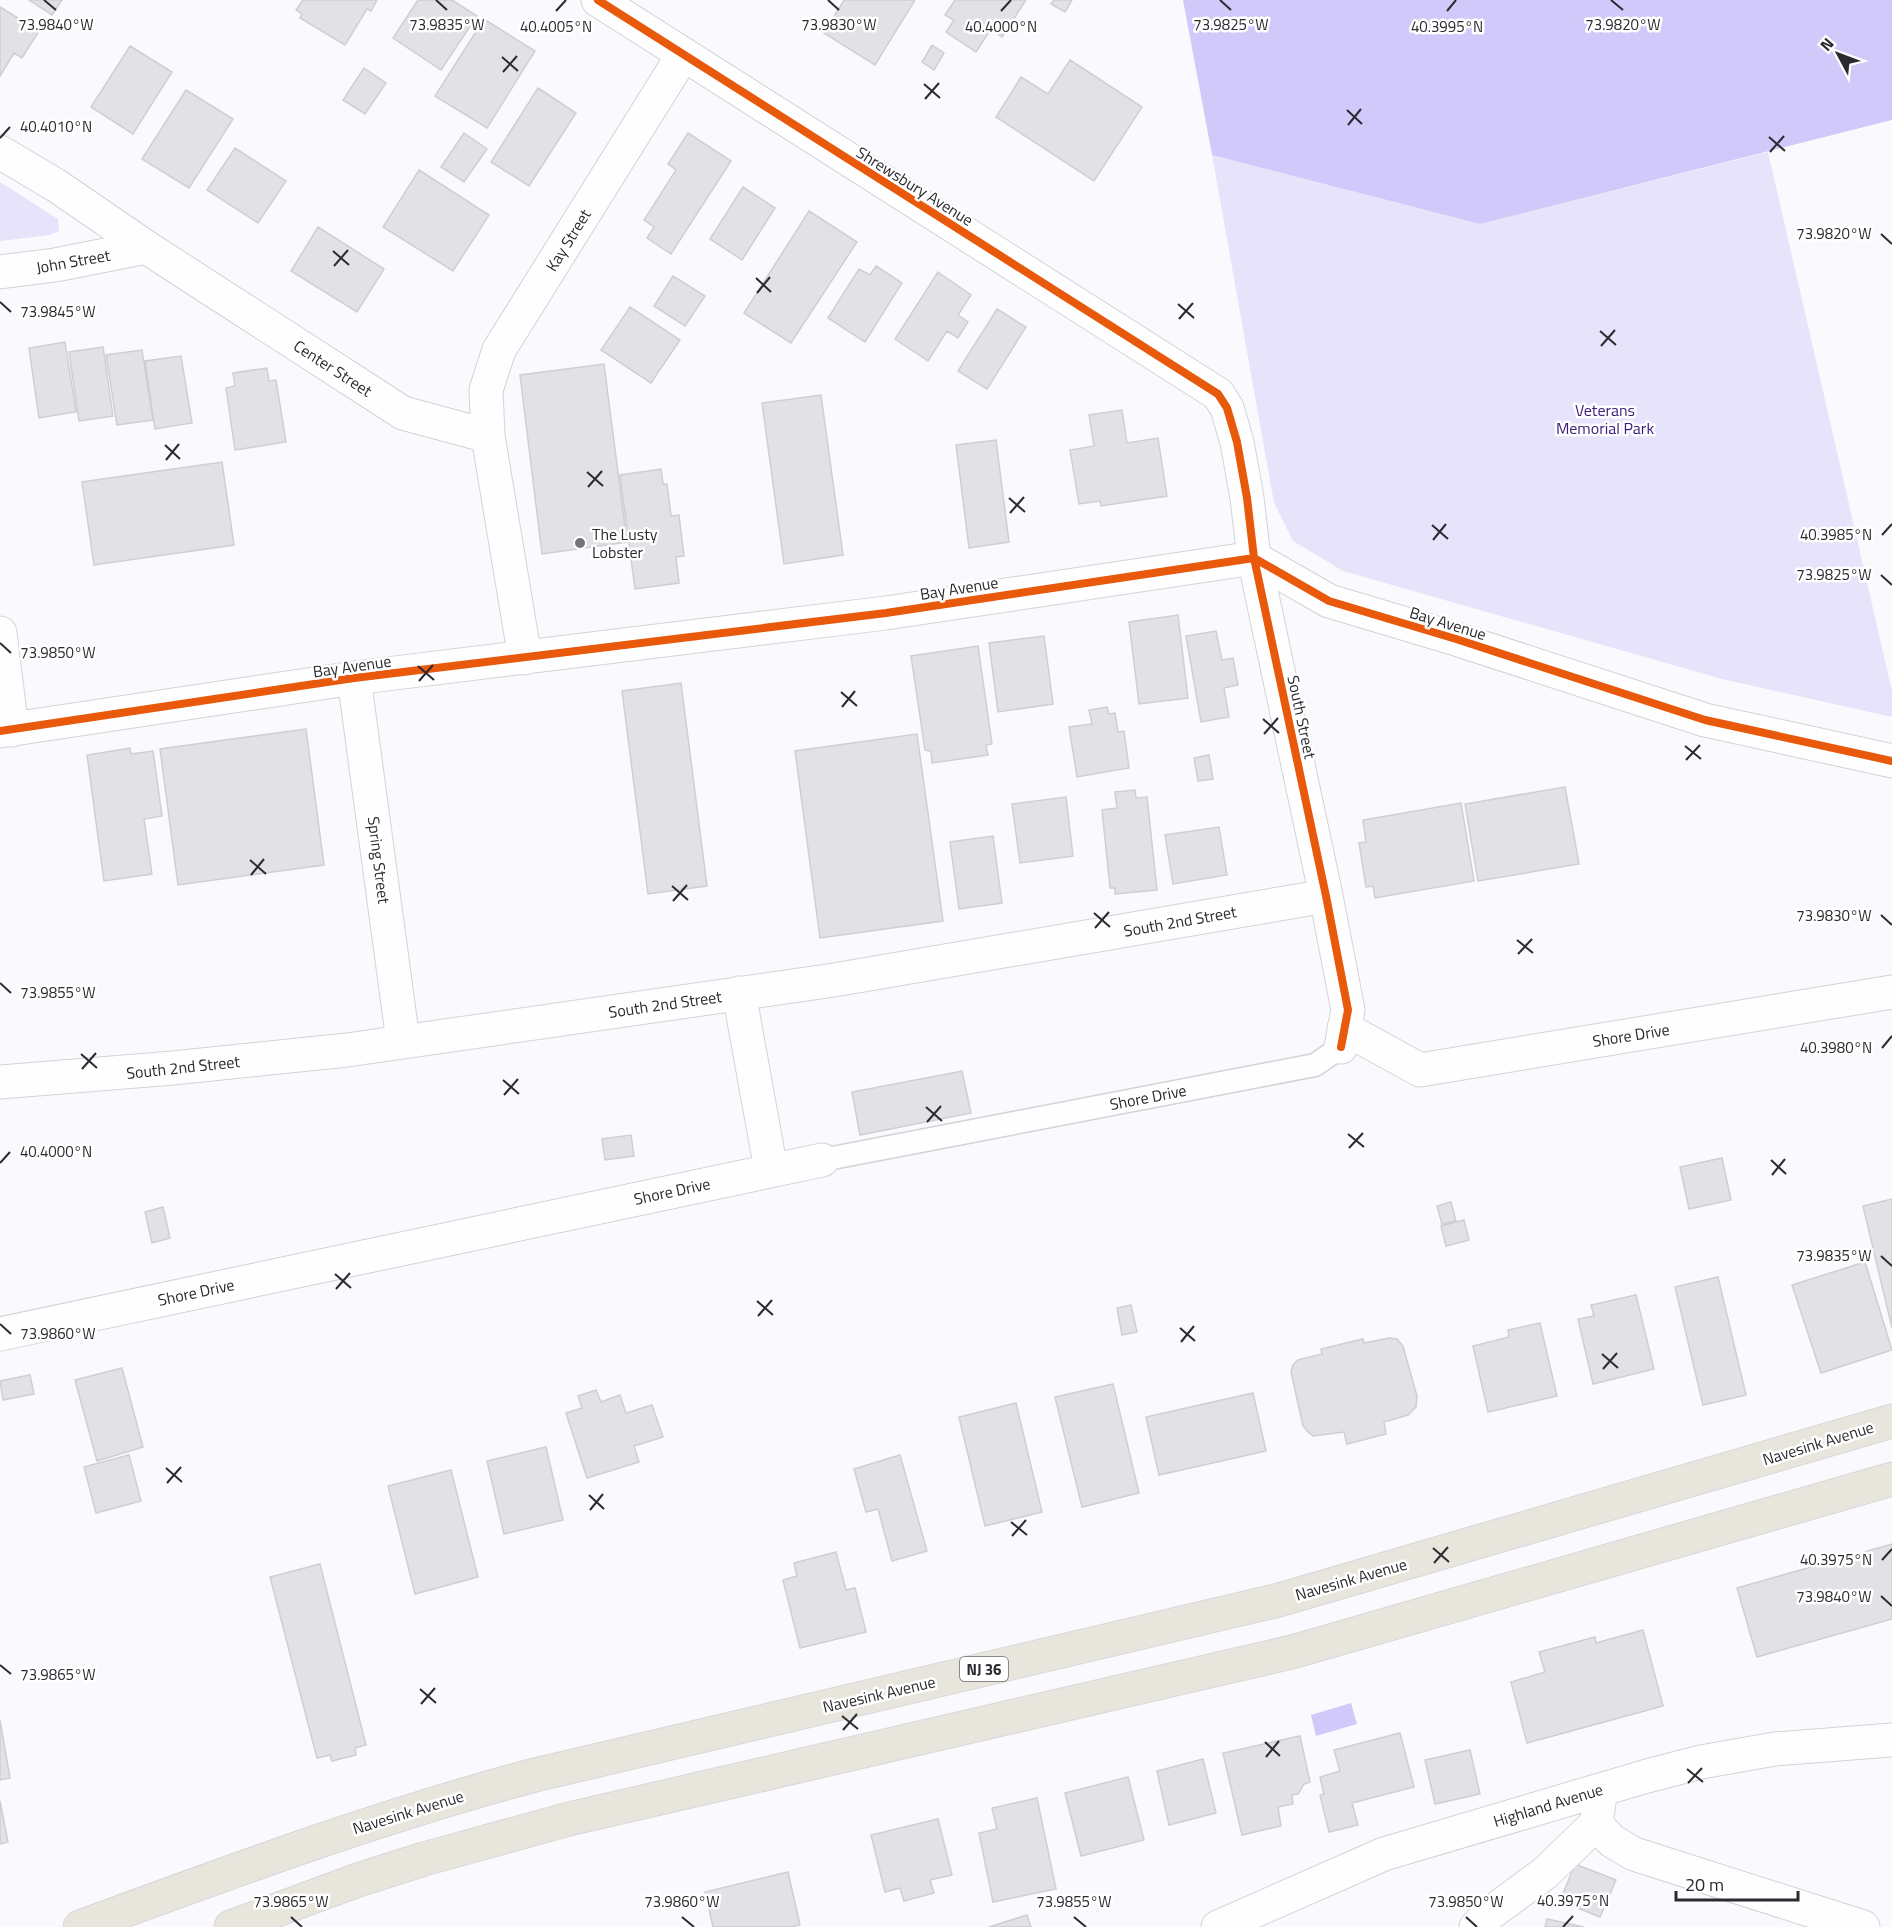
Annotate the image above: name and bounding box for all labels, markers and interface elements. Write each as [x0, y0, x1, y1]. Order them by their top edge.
text: 73.9840°W [18, 13, 94, 36]
text: 73.9835°W [409, 13, 485, 36]
text: 73.9830°W [801, 13, 877, 36]
text: 73.9825°W [1193, 13, 1269, 36]
text: 73.9820°W [1585, 13, 1661, 36]
text: 40.4005°N [520, 15, 592, 38]
text: 40.4000°N [965, 15, 1037, 38]
text: 40.3995°N [1411, 15, 1483, 38]
north arrow [1808, 24, 1868, 84]
text: N [1814, 32, 1839, 56]
text: 40.4010°N [20, 115, 92, 138]
street label: Shrewsbury Avenue [852, 140, 978, 232]
street label: Kay Street [539, 204, 597, 276]
text: 73.9820°W [1796, 222, 1872, 245]
street label: John Street [34, 243, 112, 279]
text: 73.9845°W [20, 300, 96, 323]
street label: Center Street [289, 334, 377, 403]
park label: Veterans Memorial Park [1556, 398, 1654, 440]
place label: The Lusty Lobster [592, 522, 658, 564]
text: 40.3985°N [1800, 523, 1872, 546]
marker: The Lusty Lobster [573, 536, 587, 550]
text: 73.9825°W [1796, 563, 1872, 586]
street label: Bay Avenue [918, 570, 1000, 606]
street label: Bay Avenue [1407, 600, 1489, 646]
text: 73.9850°W [20, 641, 96, 664]
street label: Bay Avenue [311, 649, 393, 683]
street label: South Street [1281, 673, 1323, 761]
street label: Spring Street [362, 815, 396, 905]
street label: South 2nd Street [1122, 899, 1239, 943]
text: 73.9830°W [1796, 904, 1872, 927]
text: 73.9855°W [20, 981, 96, 1004]
street label: South 2nd Street [607, 984, 724, 1024]
street label: Shore Drive [1591, 1017, 1671, 1053]
text: 40.3980°N [1800, 1036, 1872, 1059]
street label: South 2nd Street [125, 1049, 241, 1085]
street label: Shore Drive [1108, 1078, 1188, 1116]
text: 40.4000°N [20, 1140, 92, 1163]
street label: Shore Drive [632, 1171, 712, 1211]
text: 73.9835°W [1796, 1244, 1872, 1267]
street label: Shore Drive [156, 1272, 236, 1312]
text: 73.9860°W [20, 1322, 96, 1345]
street label: Navesink Avenue [1759, 1415, 1877, 1471]
text: 40.3975°N [1800, 1548, 1872, 1571]
street label: Navesink Avenue [1292, 1552, 1410, 1606]
text: 73.9840°W [1796, 1585, 1872, 1608]
road number: NJ 36 [960, 1657, 1008, 1681]
text: 73.9865°W [20, 1663, 96, 1686]
street label: Navesink Avenue [820, 1669, 938, 1719]
street label: Highland Avenue [1490, 1777, 1606, 1833]
street label: Navesink Avenue [349, 1784, 467, 1840]
scale bar [1676, 1864, 1798, 1902]
text: 20 m [1685, 1871, 1724, 1898]
text: 40.3975°N [1537, 1889, 1609, 1912]
text: 73.9865°W [253, 1890, 329, 1913]
text: 73.9860°W [644, 1890, 720, 1913]
text: 73.9855°W [1036, 1890, 1112, 1913]
text: 73.9850°W [1428, 1890, 1504, 1913]

